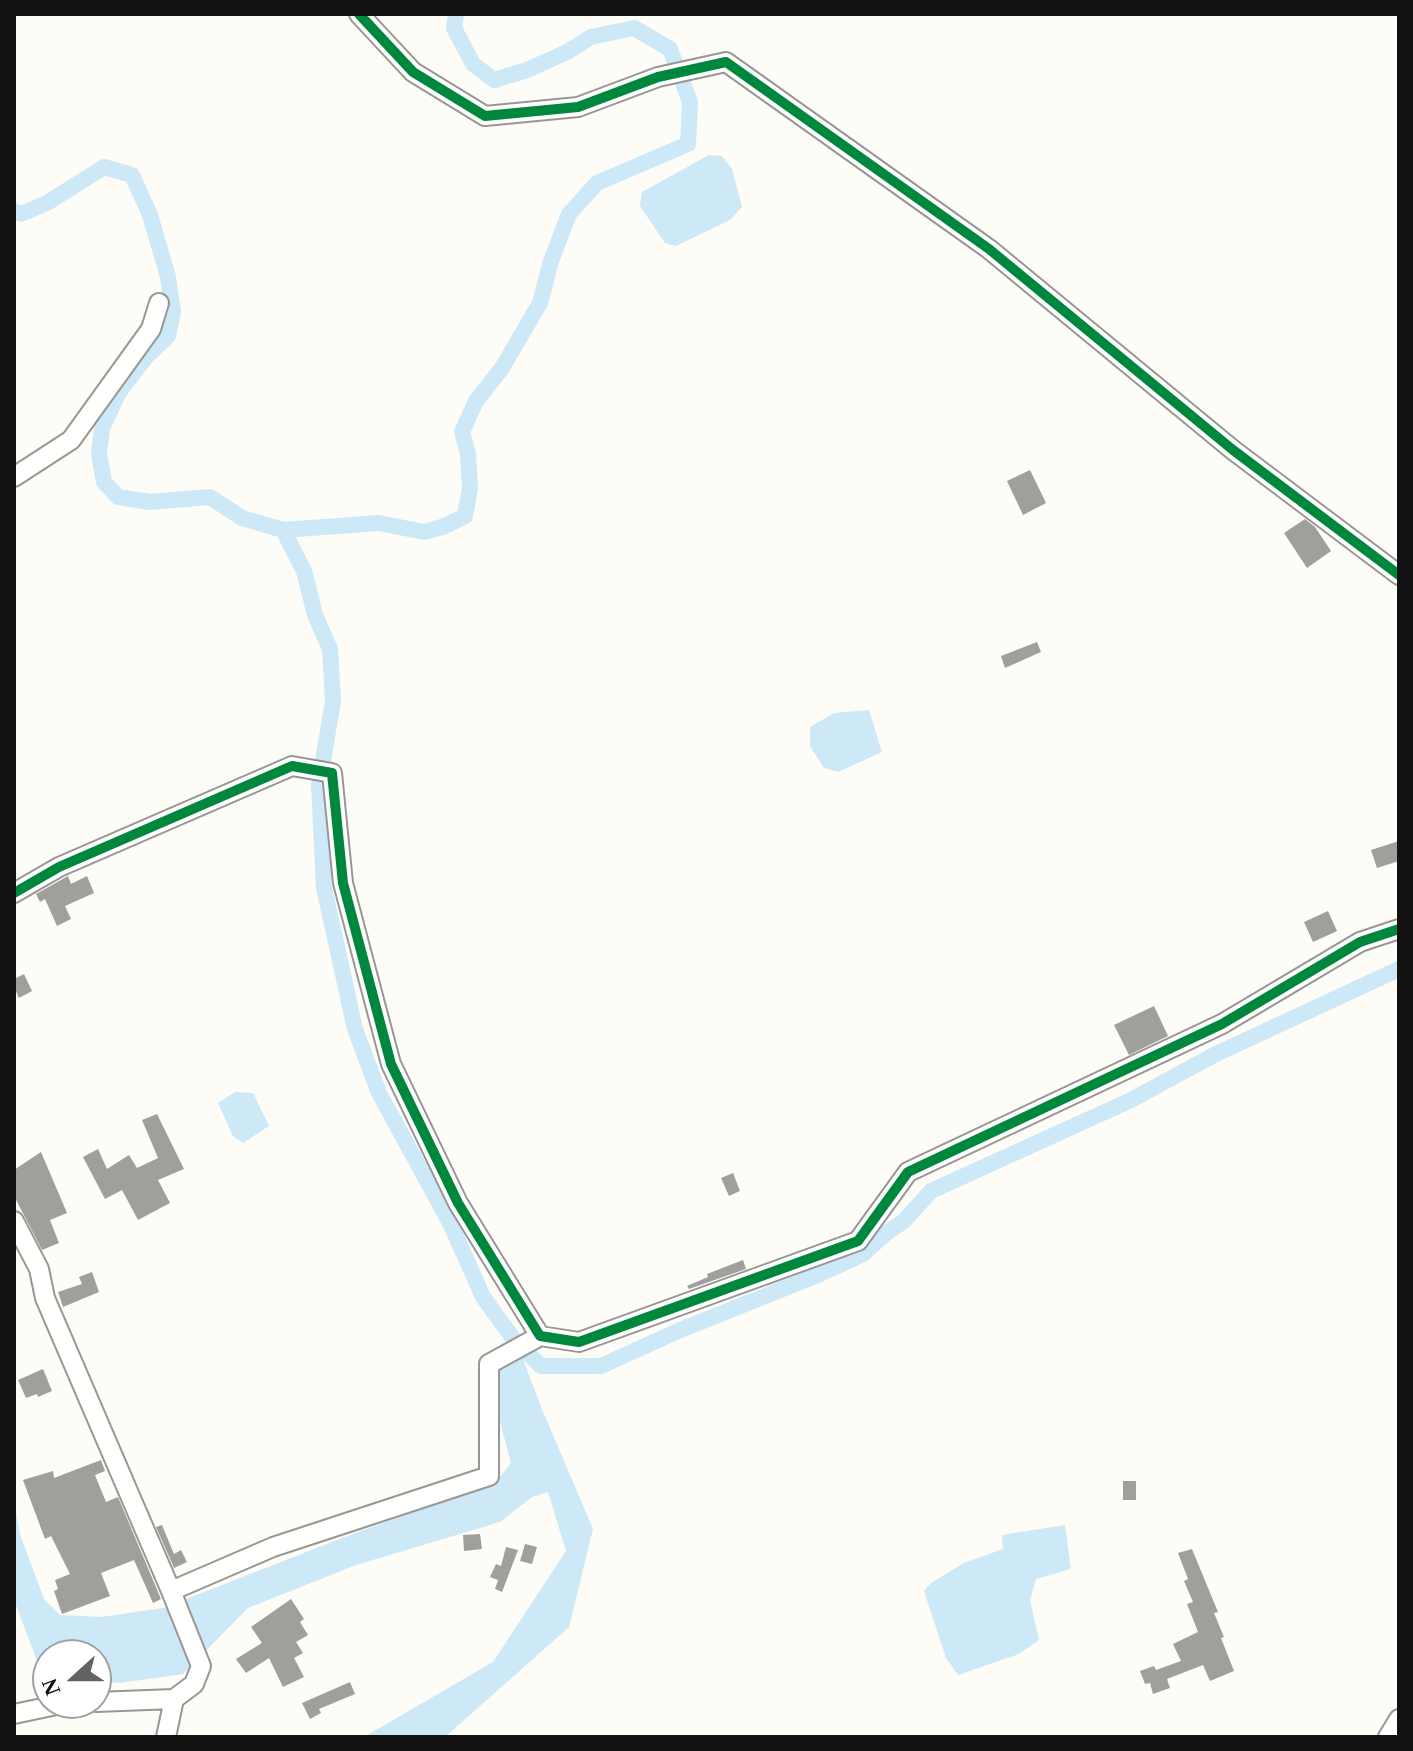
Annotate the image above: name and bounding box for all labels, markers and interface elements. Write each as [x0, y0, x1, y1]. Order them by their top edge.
north arrow [32, 1639, 112, 1719]
text: N [36, 1675, 66, 1699]

